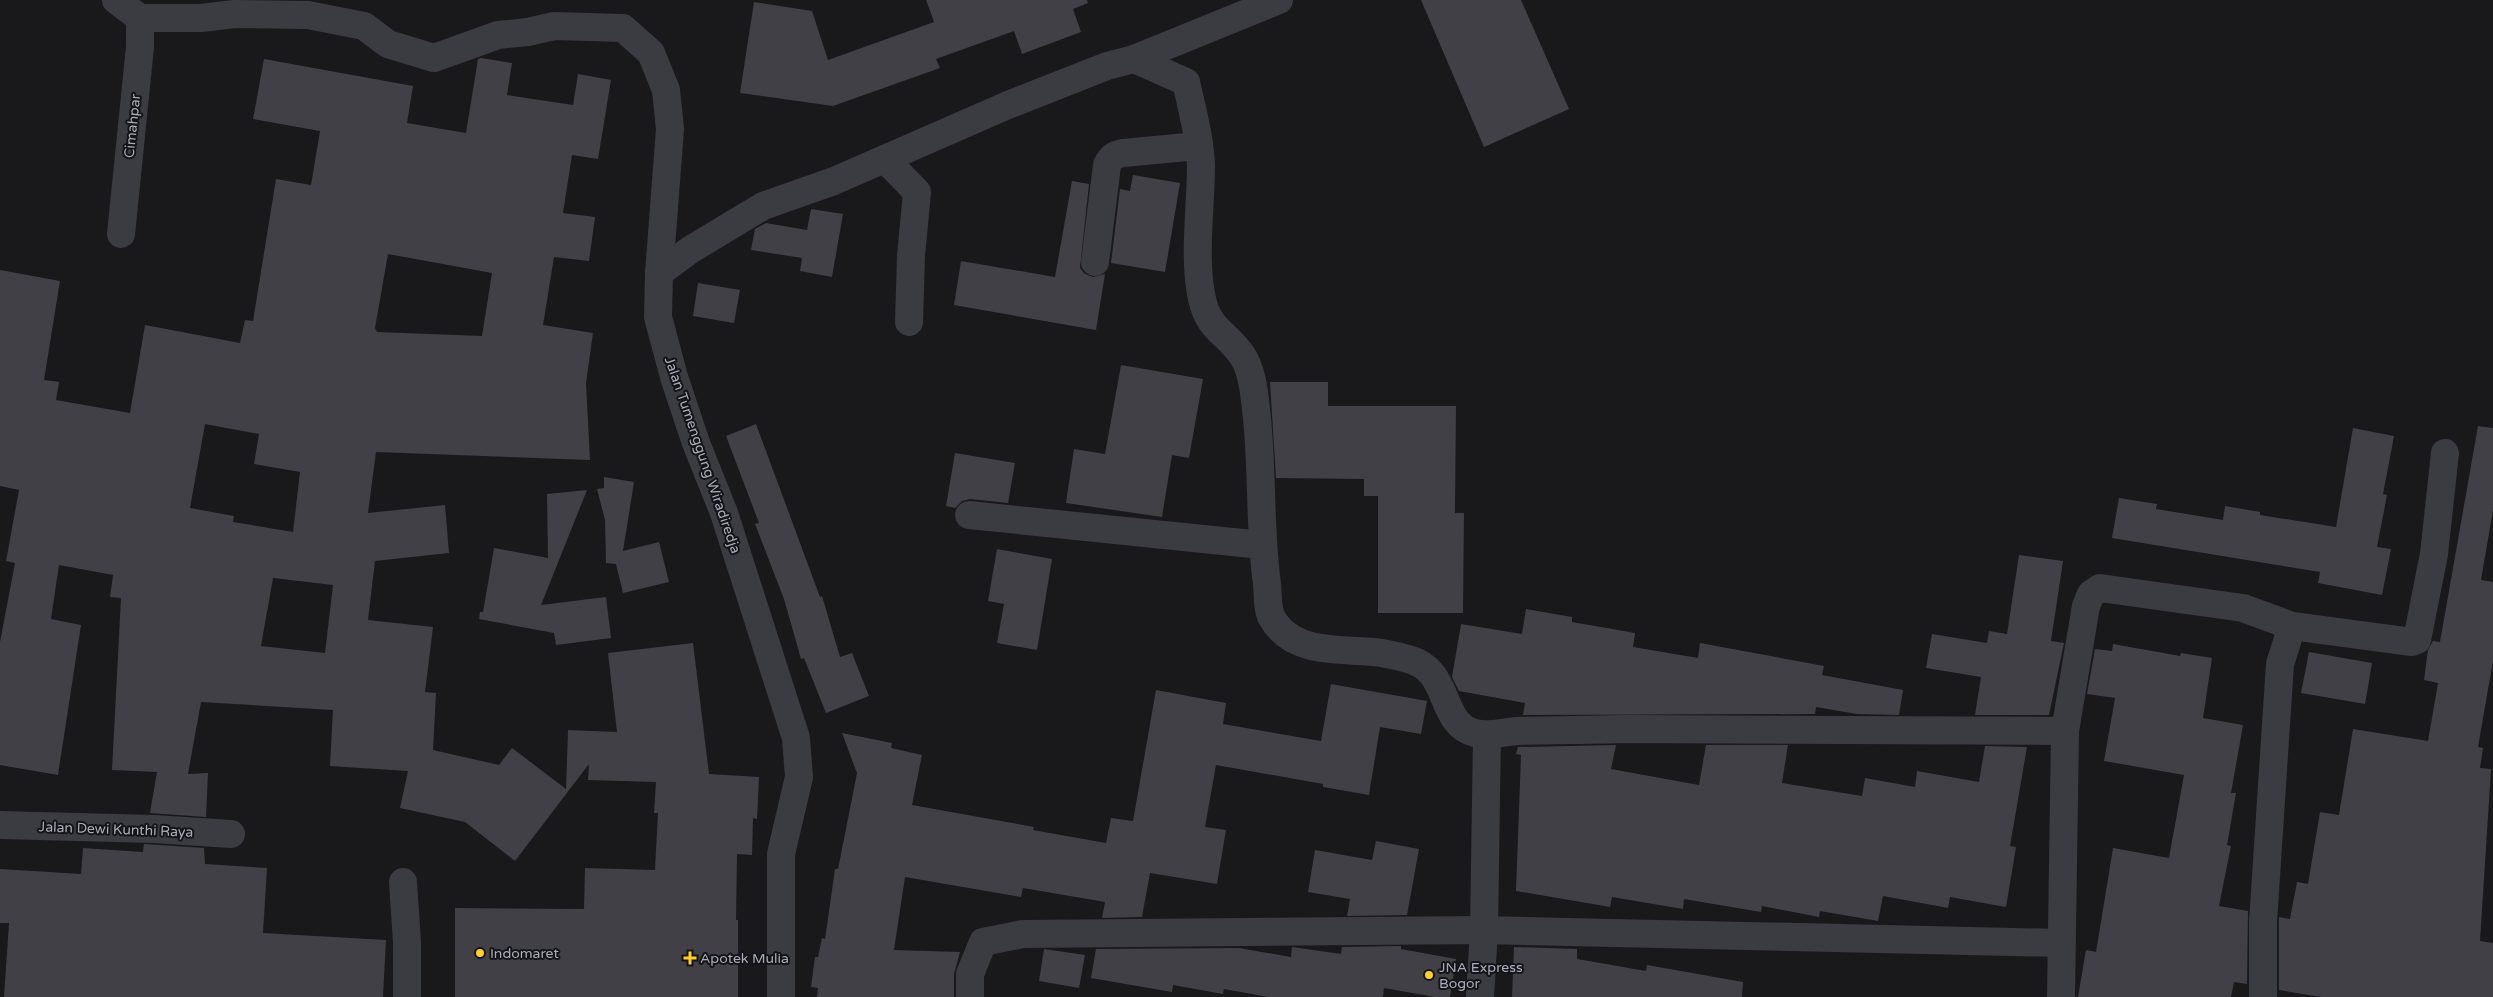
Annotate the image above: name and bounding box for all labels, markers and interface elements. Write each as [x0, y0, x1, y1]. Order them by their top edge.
street label: Cimahpar [121, 92, 144, 159]
street label: Jalan Tumenggung Wiradiredja [661, 355, 744, 556]
street label: Jalan Dewi Kunthi Raya [38, 818, 193, 841]
place label: Indomaret [490, 945, 560, 962]
marker: Indomaret [474, 947, 486, 959]
place label: Apotek Mulia [700, 950, 789, 967]
marker: Apotek Mulia [684, 952, 696, 964]
place label: JNA Express Bogor [1439, 959, 1523, 992]
marker: JNA Express Bogor [1423, 969, 1435, 981]

